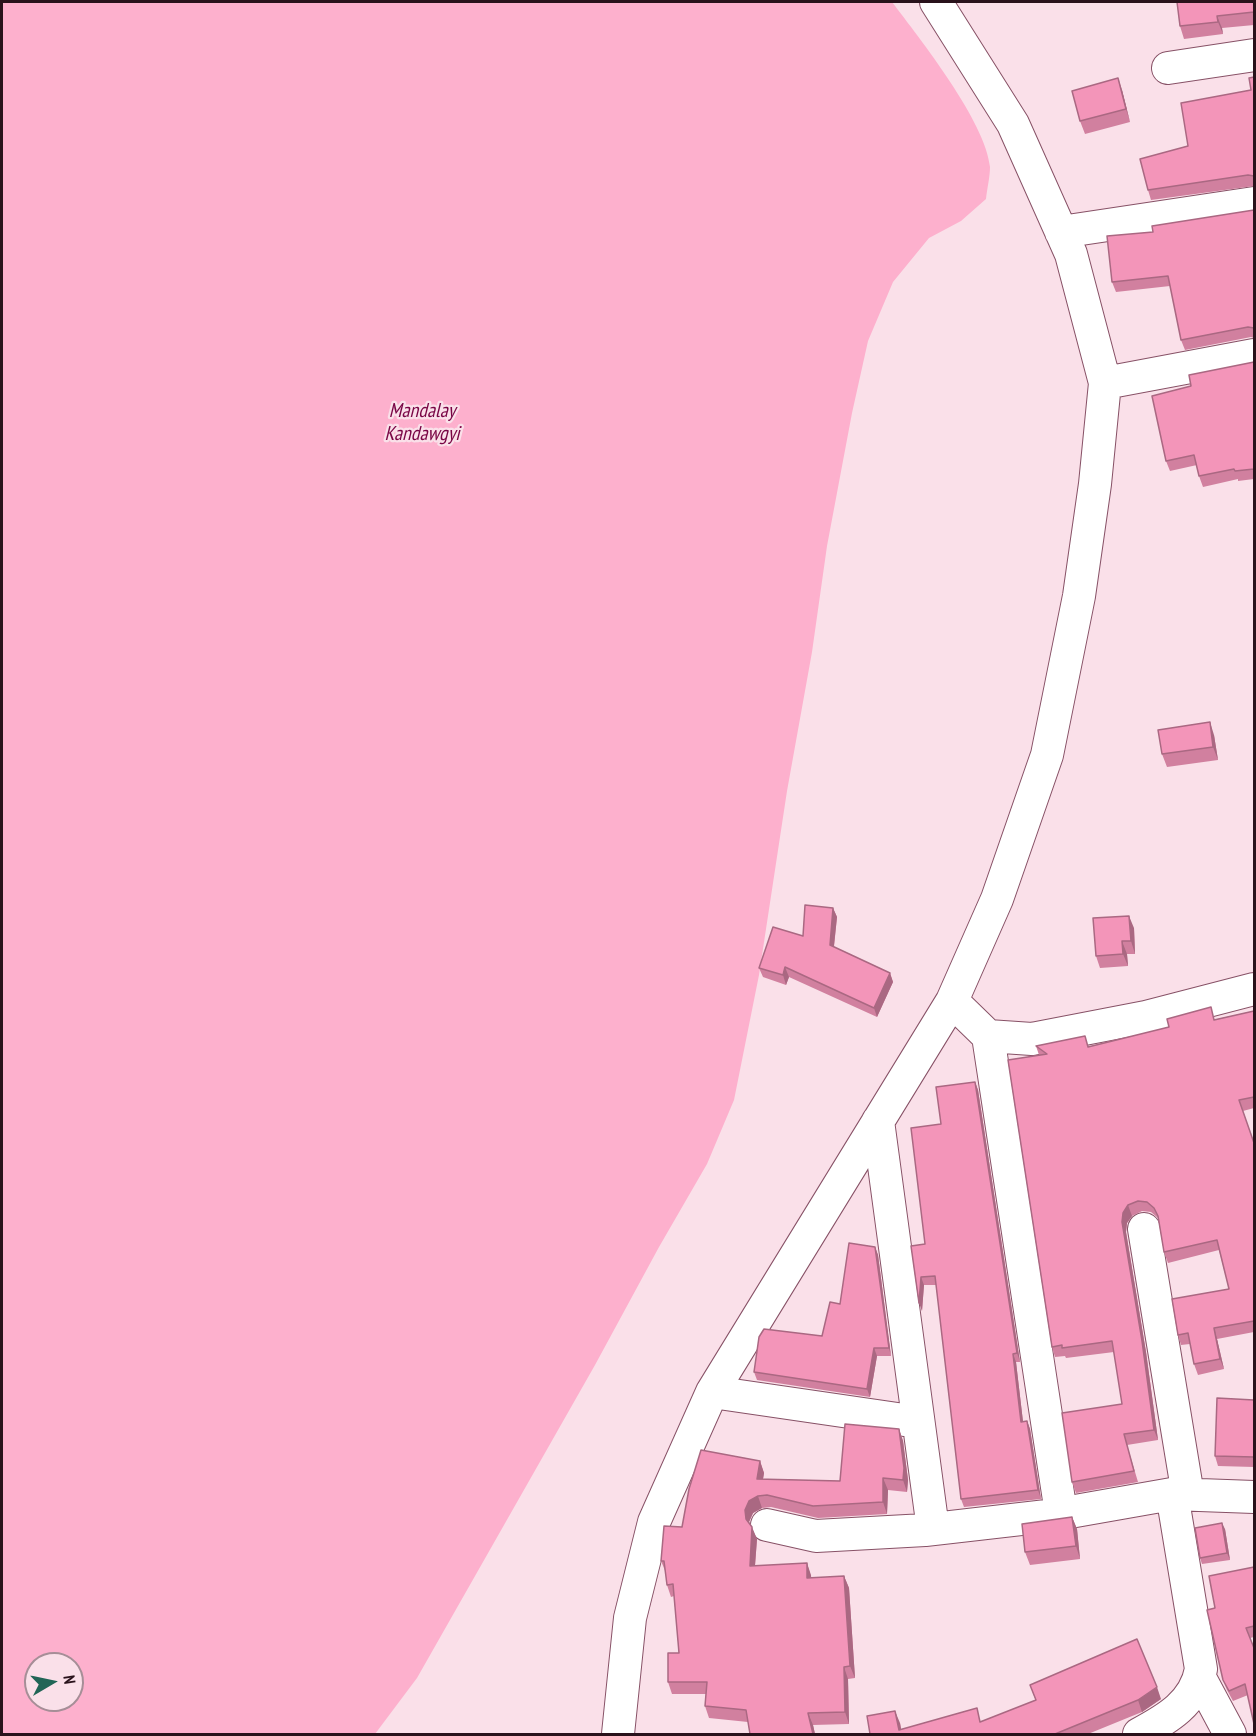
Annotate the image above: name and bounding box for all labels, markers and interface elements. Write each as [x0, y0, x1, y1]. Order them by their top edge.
water label: Mandalay Kandawgyi [385, 399, 459, 446]
north arrow [24, 1652, 84, 1712]
text: N [59, 1674, 80, 1685]

